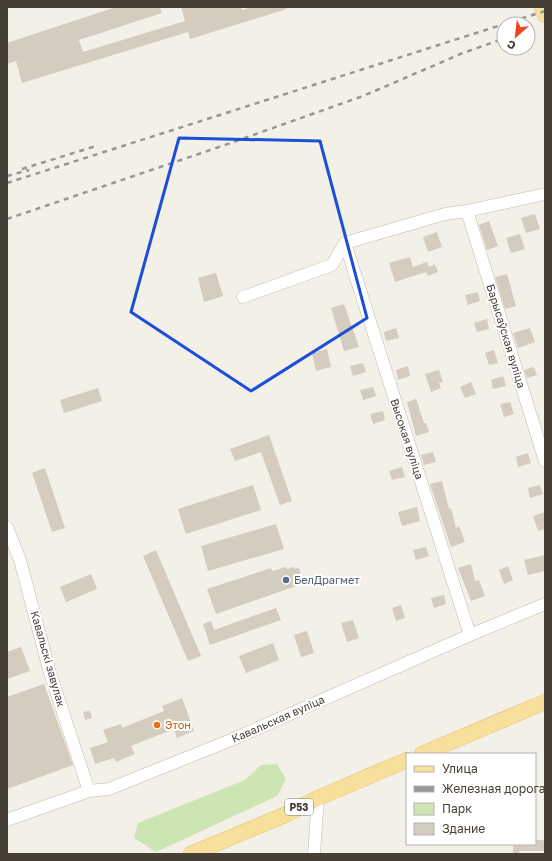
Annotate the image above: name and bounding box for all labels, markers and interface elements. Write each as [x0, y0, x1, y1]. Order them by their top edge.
north arrow [496, 16, 536, 56]
text: С [504, 38, 518, 53]
street label: Барысаўская вуліца [484, 282, 529, 389]
street label: Высокая вуліца [388, 397, 427, 481]
place label: БелДрагмет [294, 573, 360, 586]
marker: БелДрагмет [281, 575, 291, 585]
street label: Кавальскі завулак [29, 609, 69, 709]
street label: Кавальская вуліца [229, 692, 326, 745]
place label: Этон [165, 718, 191, 731]
marker: Этон [152, 720, 162, 730]
legend [406, 753, 536, 845]
text: Улица [442, 761, 478, 776]
text: Железная дорога [442, 781, 545, 796]
road number: Р53 [285, 799, 313, 815]
text: Парк [442, 801, 472, 816]
text: Здание [442, 821, 485, 836]

